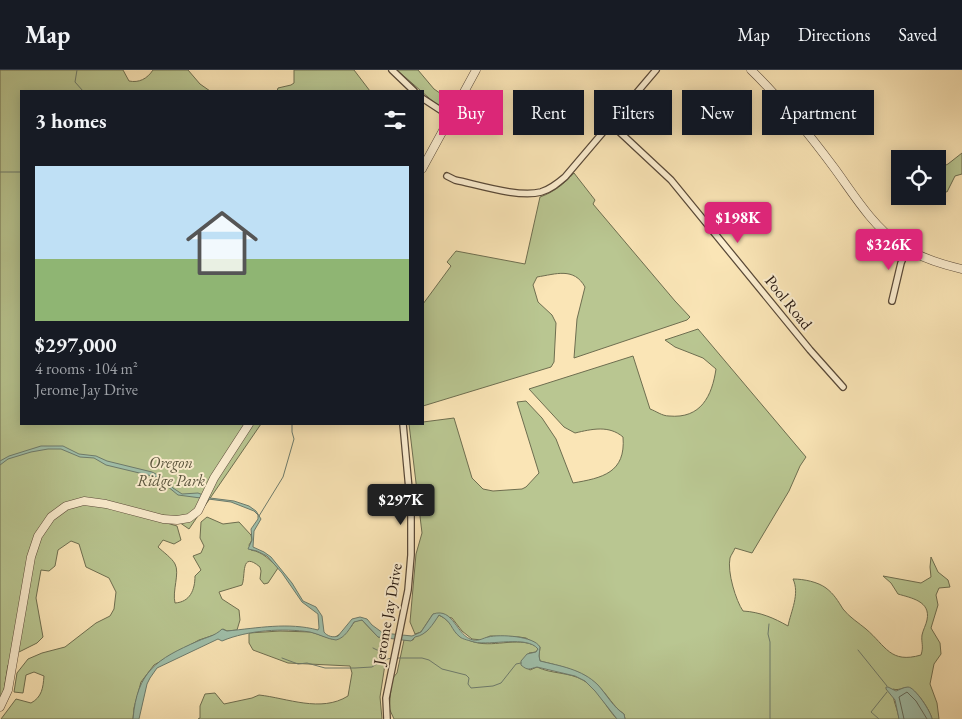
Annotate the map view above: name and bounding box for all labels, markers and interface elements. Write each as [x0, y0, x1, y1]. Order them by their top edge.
text: Map [25, 19, 70, 50]
text: Map [738, 23, 770, 46]
text: Directions [798, 23, 870, 46]
text: Saved [898, 23, 937, 46]
chip: Buy [439, 90, 503, 135]
chip: Rent [513, 90, 584, 135]
chip: Filters [594, 90, 672, 135]
chip: New [682, 90, 752, 135]
chip: Apartment [762, 90, 874, 135]
icon: filters [381, 106, 409, 134]
text: 3 homes [35, 107, 107, 134]
map controls [891, 150, 946, 205]
button: locate [891, 150, 946, 205]
icon: home [177, 198, 267, 288]
pin: $198K [703, 202, 773, 244]
text: $198K [716, 207, 760, 228]
pin: $326K [854, 228, 924, 271]
text: $326K [867, 234, 911, 255]
street label: Pool Road [760, 271, 818, 335]
text: $297,000 [35, 331, 117, 358]
text: 4 rooms · 104 m² [35, 358, 138, 379]
text: Jerome Jay Drive [35, 379, 138, 400]
park label: Oregon Ridge Park [137, 452, 206, 491]
pin: $297K [366, 484, 436, 526]
text: $297K [379, 489, 423, 510]
street label: Jerome Jay Drive [368, 562, 407, 669]

